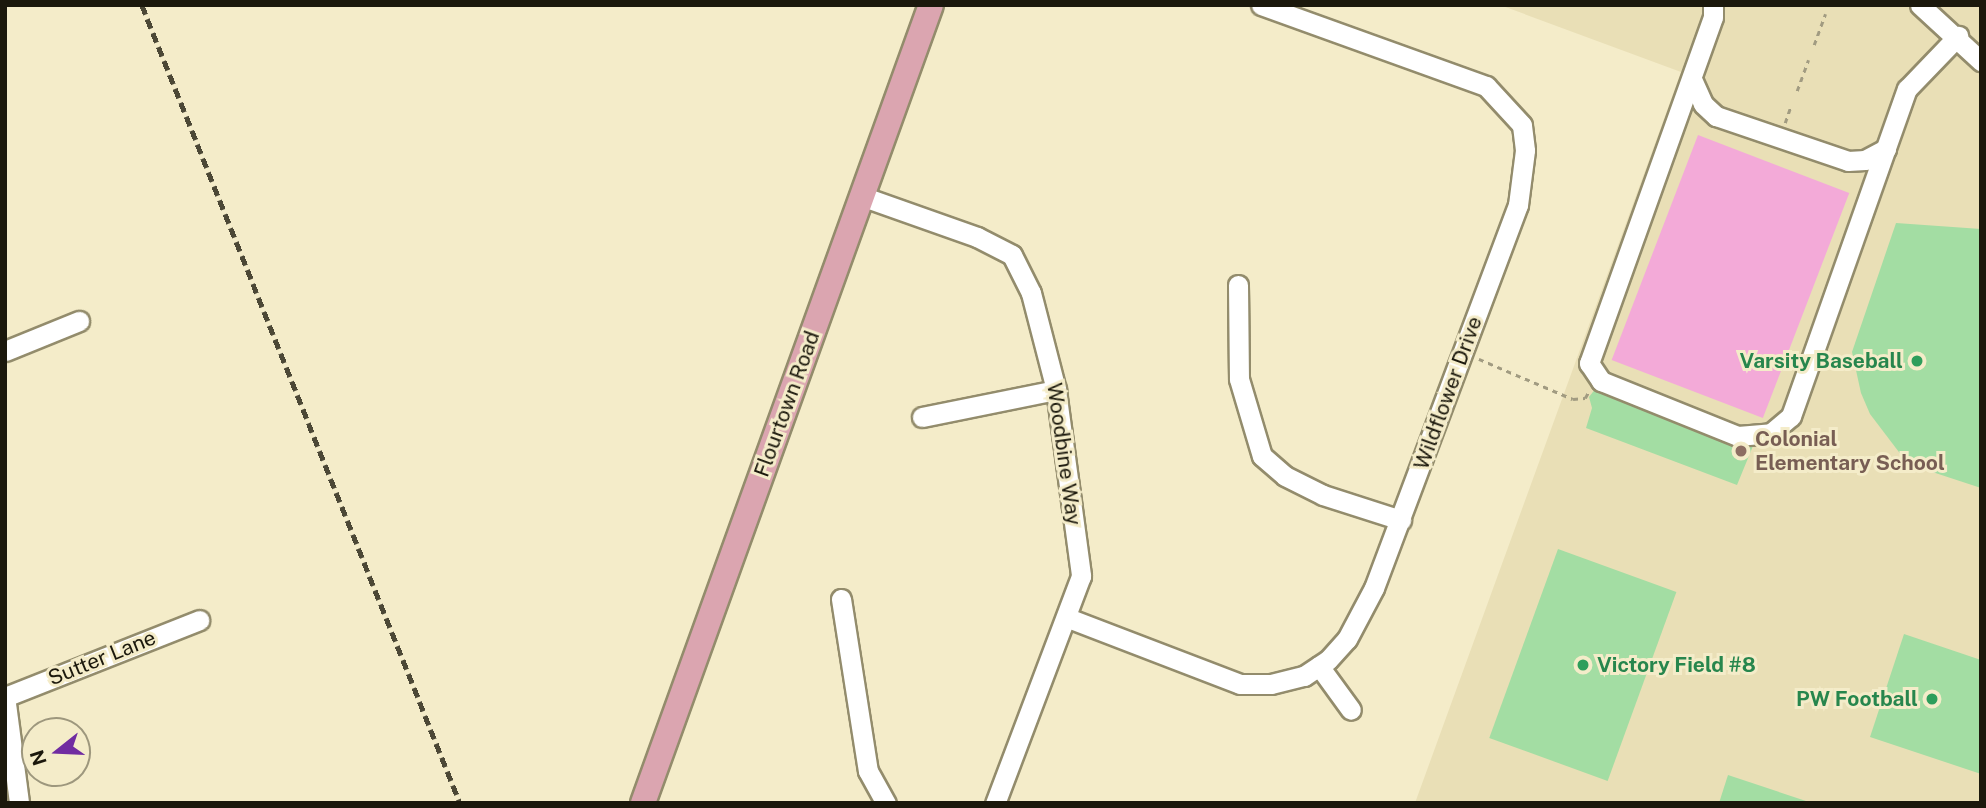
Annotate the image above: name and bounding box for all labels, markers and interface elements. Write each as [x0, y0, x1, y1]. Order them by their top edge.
street label: Wildflower Drive [1409, 313, 1487, 473]
street label: Flourtown Road [749, 328, 825, 480]
place label: Varsity Baseball [1739, 348, 1903, 374]
marker: Varsity Baseball [1909, 353, 1925, 369]
street label: Woodbine Way [1041, 381, 1087, 527]
place label: Colonial Elementary School [1755, 426, 1945, 476]
marker: Colonial Elementary School [1733, 443, 1749, 459]
street label: Sutter Lane [44, 625, 160, 691]
place label: Victory Field #8 [1597, 652, 1756, 678]
marker: Victory Field #8 [1575, 657, 1591, 673]
place label: PW Football [1796, 686, 1918, 712]
marker: PW Football [1924, 691, 1940, 707]
north arrow [21, 717, 91, 787]
text: N [25, 747, 51, 768]

